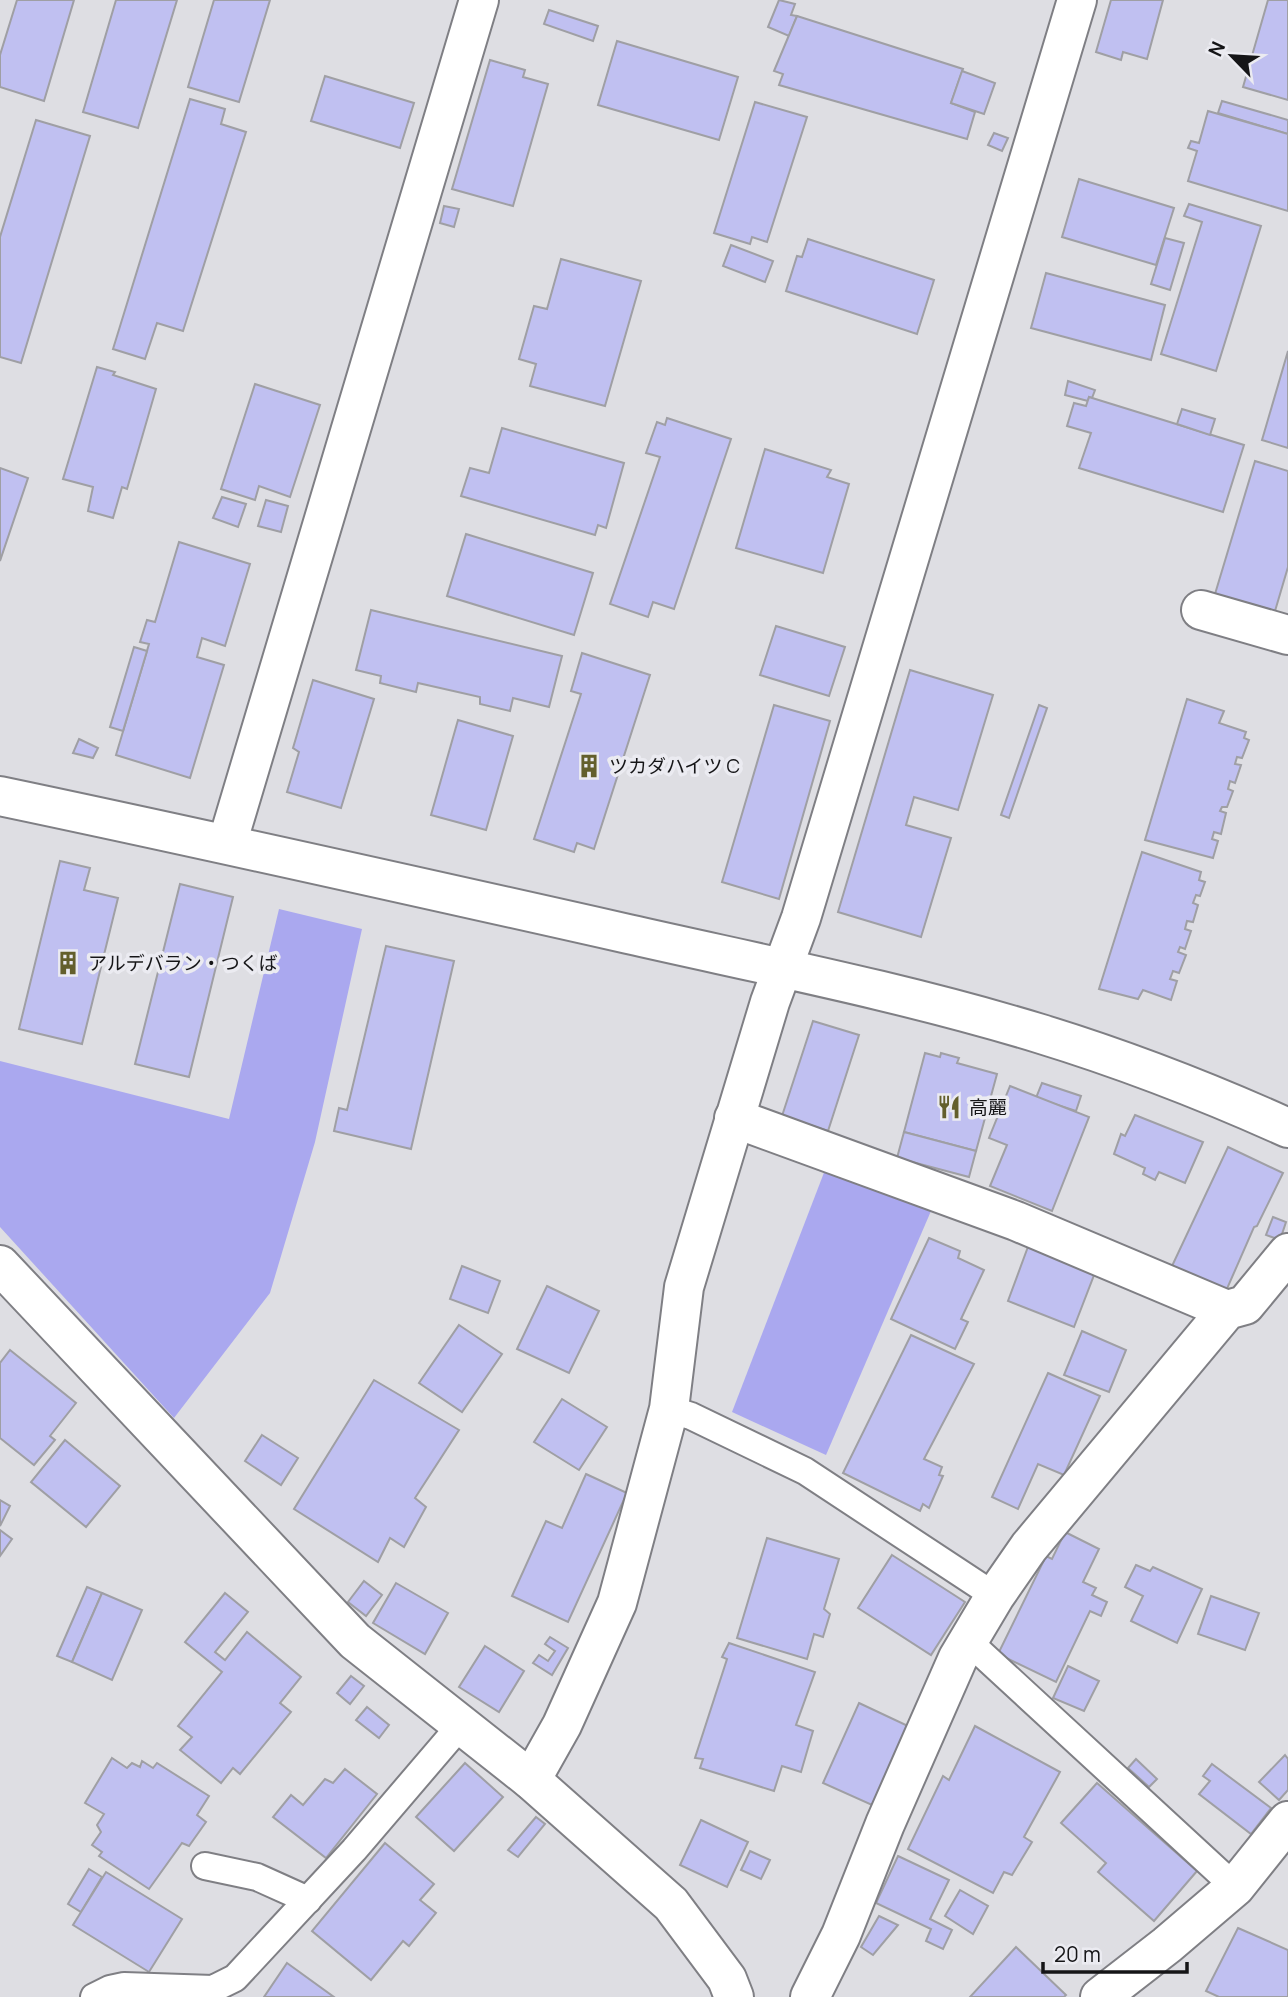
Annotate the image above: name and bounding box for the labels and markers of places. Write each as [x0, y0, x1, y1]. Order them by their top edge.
building icon: ツカダハイツ C [575, 752, 603, 780]
place label: ツカダハイツ C [609, 753, 740, 779]
building icon: アルデバラン・つくば [54, 949, 82, 977]
place label: アルデバラン・つくば [88, 950, 278, 976]
restaurant icon: 高麗 [935, 1093, 963, 1121]
place label: 高麗 [969, 1094, 1007, 1120]

